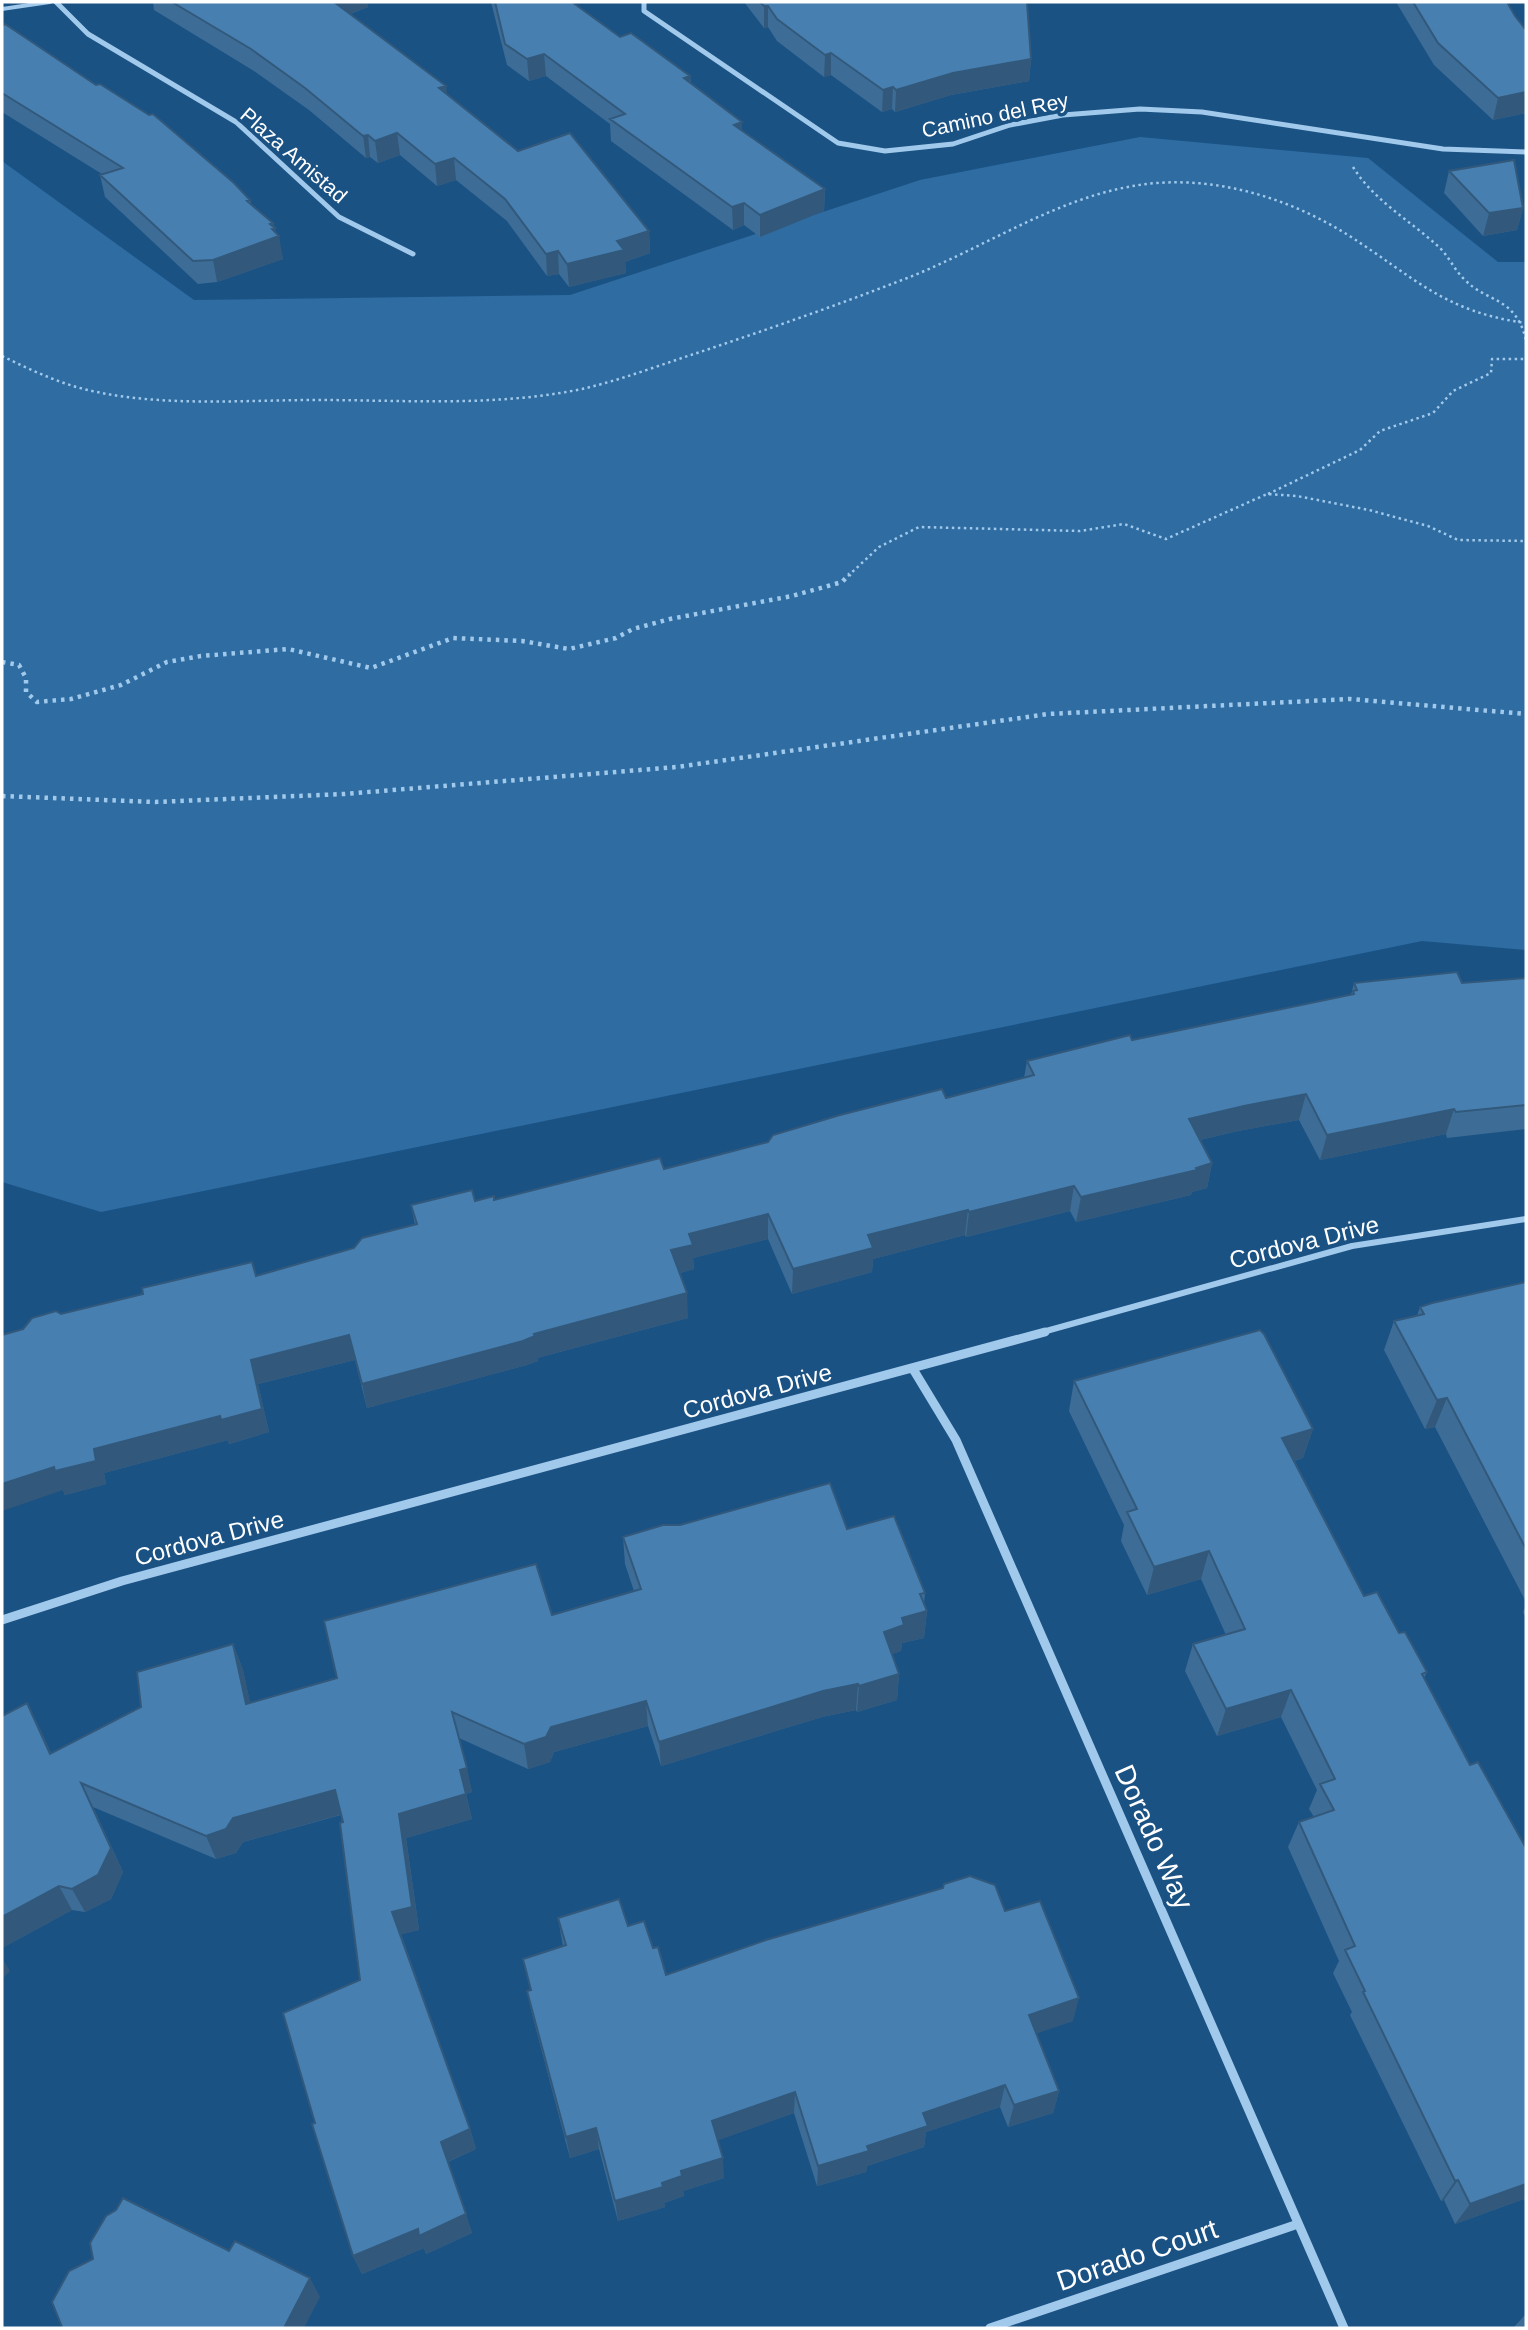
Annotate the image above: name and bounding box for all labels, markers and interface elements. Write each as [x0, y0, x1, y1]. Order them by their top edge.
street label: Camino del Rey [920, 88, 1071, 142]
street label: Plaza Amistad [236, 103, 352, 207]
street label: Cordova Drive [1226, 1210, 1382, 1274]
street label: Cordova Drive [679, 1358, 835, 1424]
street label: Cordova Drive [131, 1505, 287, 1571]
street label: Dorado Way [1108, 1760, 1200, 1914]
street label: Dorado Court [1052, 2213, 1222, 2297]

